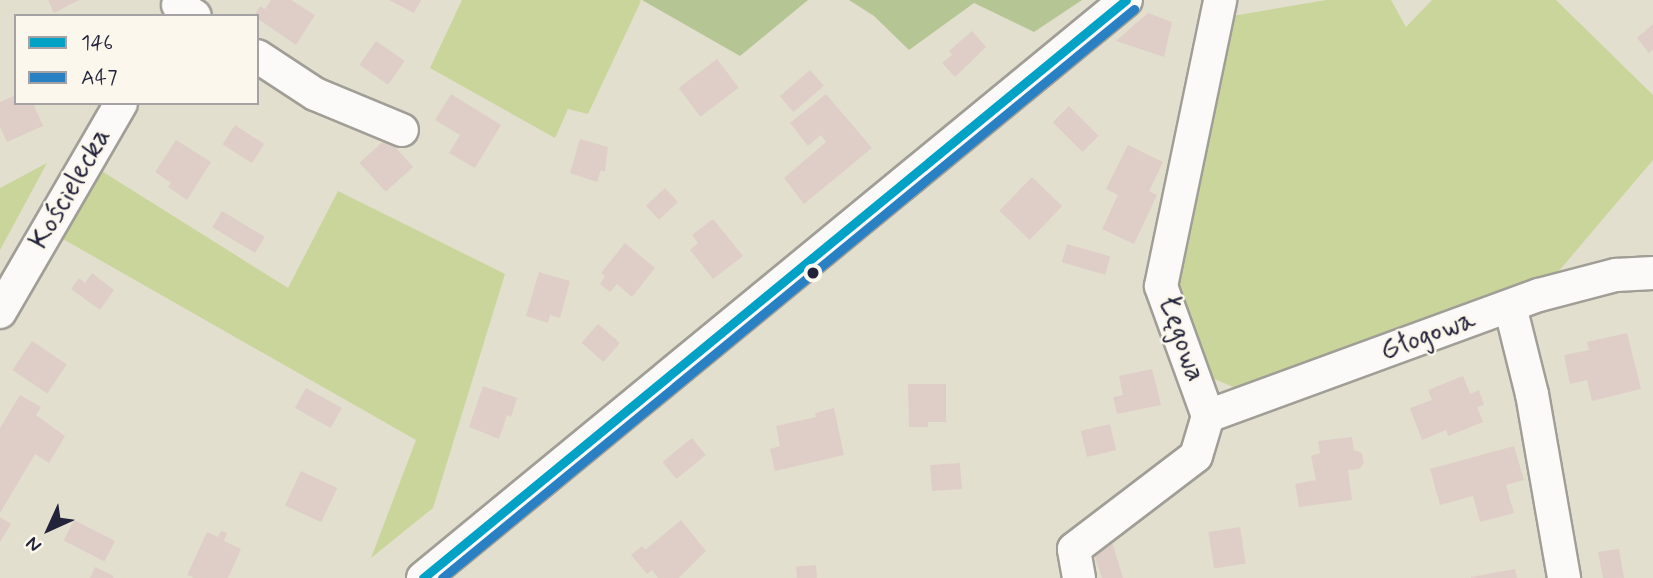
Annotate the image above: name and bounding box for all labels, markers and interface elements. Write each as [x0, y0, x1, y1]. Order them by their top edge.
legend [14, 14, 259, 105]
text: 146 [81, 29, 113, 57]
text: A47 [81, 64, 118, 92]
street label: Kościelecka [23, 122, 119, 256]
unlabelled marker [806, 266, 820, 280]
street label: Łęgowa [1151, 292, 1211, 386]
street label: Głogowa [1376, 303, 1480, 369]
north arrow [14, 494, 84, 564]
text: N [20, 531, 47, 558]

